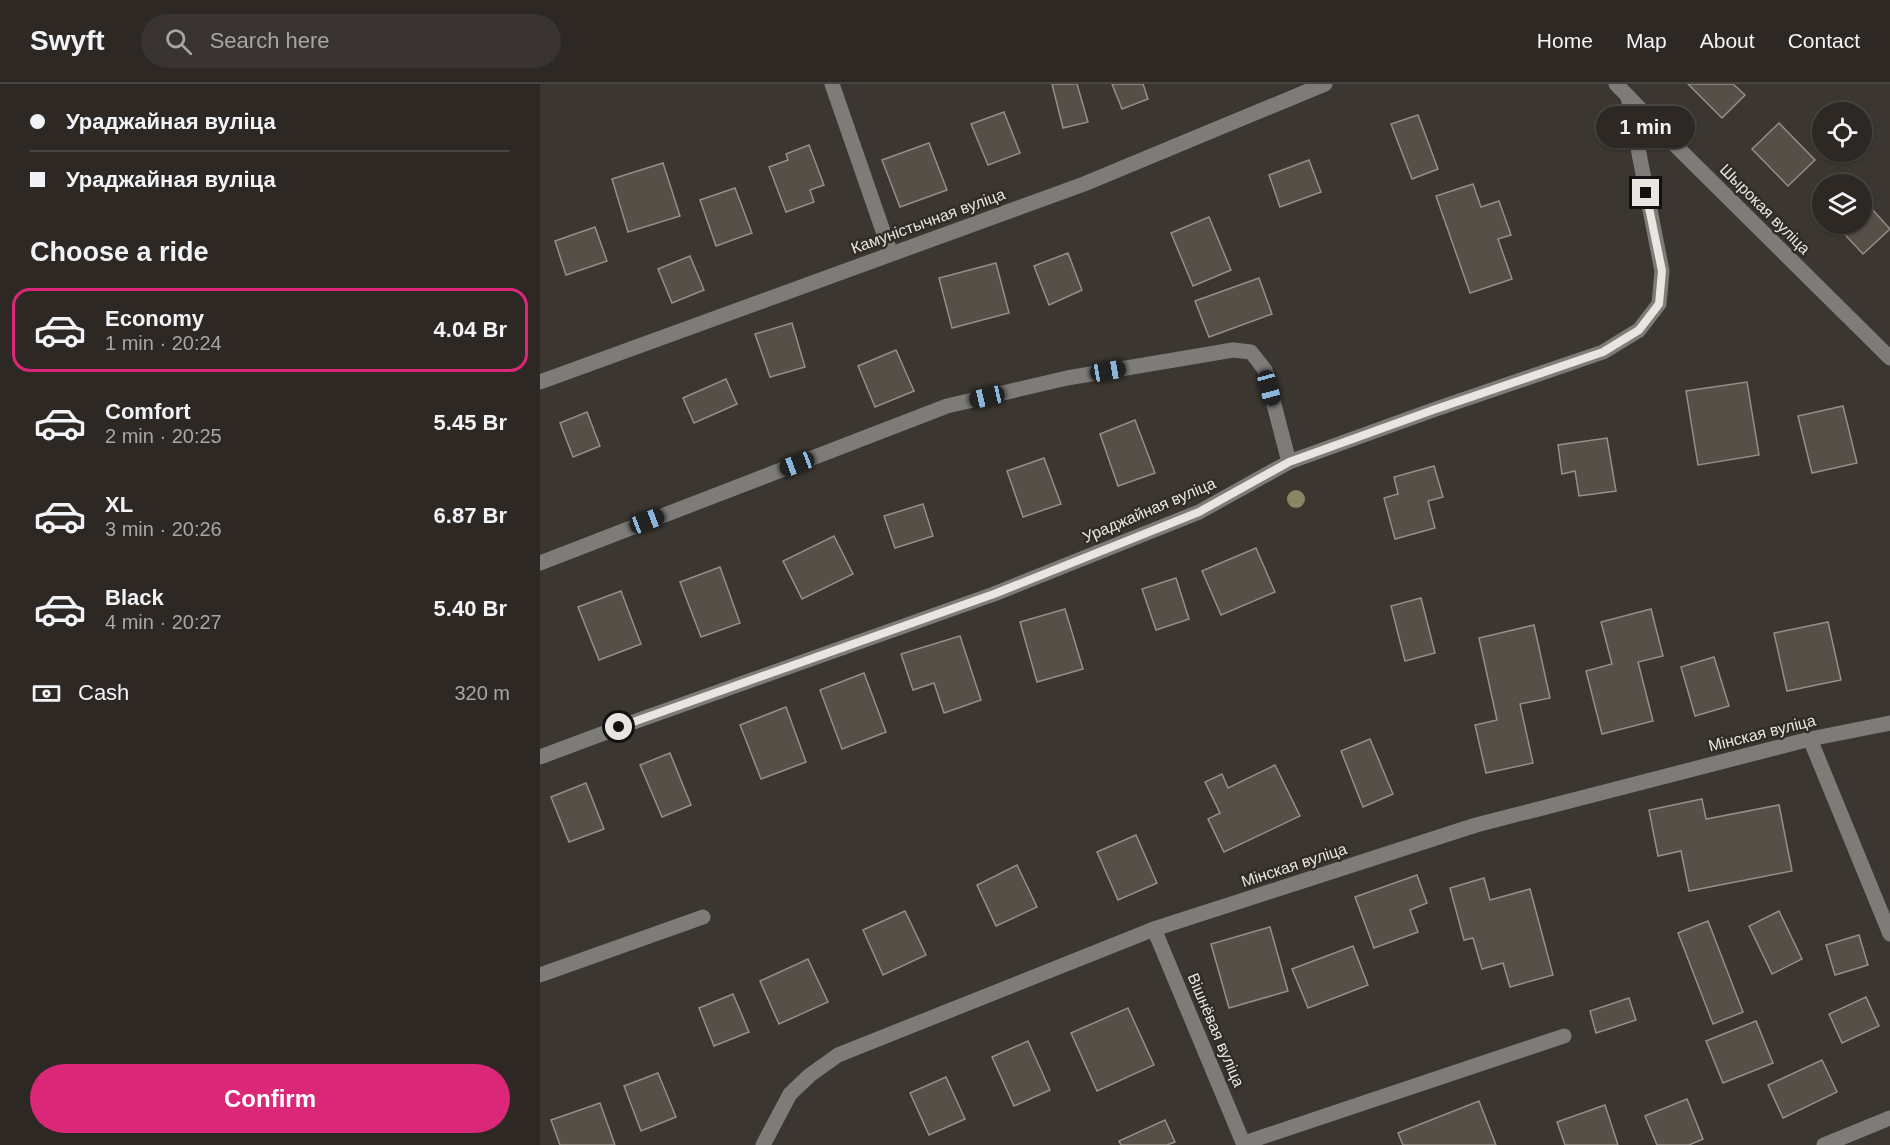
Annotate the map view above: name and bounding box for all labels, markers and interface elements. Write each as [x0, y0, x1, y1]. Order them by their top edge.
search box [141, 14, 561, 68]
text: Swyft [30, 25, 105, 56]
icon: search [162, 25, 195, 58]
text: Search here [210, 28, 330, 53]
text: Home [1537, 29, 1593, 52]
text: Map [1626, 29, 1667, 52]
text: About [1700, 29, 1755, 52]
text: Contact [1788, 29, 1860, 52]
map controls [1812, 102, 1872, 234]
button: locate [1812, 102, 1872, 162]
callout: 1 min [1596, 106, 1696, 148]
text: Ураджайная вуліца [66, 109, 276, 134]
text: 1 min [1619, 116, 1672, 138]
street label: Шырокая вуліца [1717, 161, 1814, 258]
text: Ураджайная вуліца [66, 167, 276, 192]
button: layers [1812, 174, 1872, 234]
route end [1632, 179, 1659, 206]
street label: Камуністычная вуліца [849, 185, 1007, 257]
text: Choose a ride [30, 237, 209, 267]
icon: car [33, 303, 87, 357]
text: Economy [105, 306, 204, 331]
text: 4.04 Br [434, 317, 507, 342]
text: 1 min · 20:24 [105, 332, 222, 354]
car [1089, 359, 1127, 383]
car [1256, 368, 1282, 408]
car [967, 384, 1007, 410]
icon: car [33, 396, 87, 450]
text: Comfort [105, 399, 191, 424]
text: 5.45 Br [434, 410, 507, 435]
text: 2 min · 20:25 [105, 425, 222, 447]
car [777, 449, 817, 479]
street label: Ураджайная вуліца [1080, 474, 1218, 546]
icon: car [33, 489, 87, 543]
text: XL [105, 492, 133, 517]
text: 6.87 Br [434, 503, 507, 528]
car [627, 506, 667, 536]
text: 3 min · 20:26 [105, 518, 222, 540]
icon: car [33, 582, 87, 636]
text: Black [105, 585, 164, 610]
text: 5.40 Br [434, 596, 507, 621]
text: 4 min · 20:27 [105, 611, 222, 633]
icon: cash [30, 677, 63, 710]
text: Cash [78, 680, 129, 705]
text: 320 m [454, 682, 510, 704]
street label: Мінская вуліца [1707, 711, 1817, 755]
route start [605, 713, 632, 740]
street label: Мінская вуліца [1239, 840, 1349, 890]
street label: Вішнёвая вуліца [1184, 971, 1248, 1090]
button: Confirm [30, 1064, 510, 1133]

